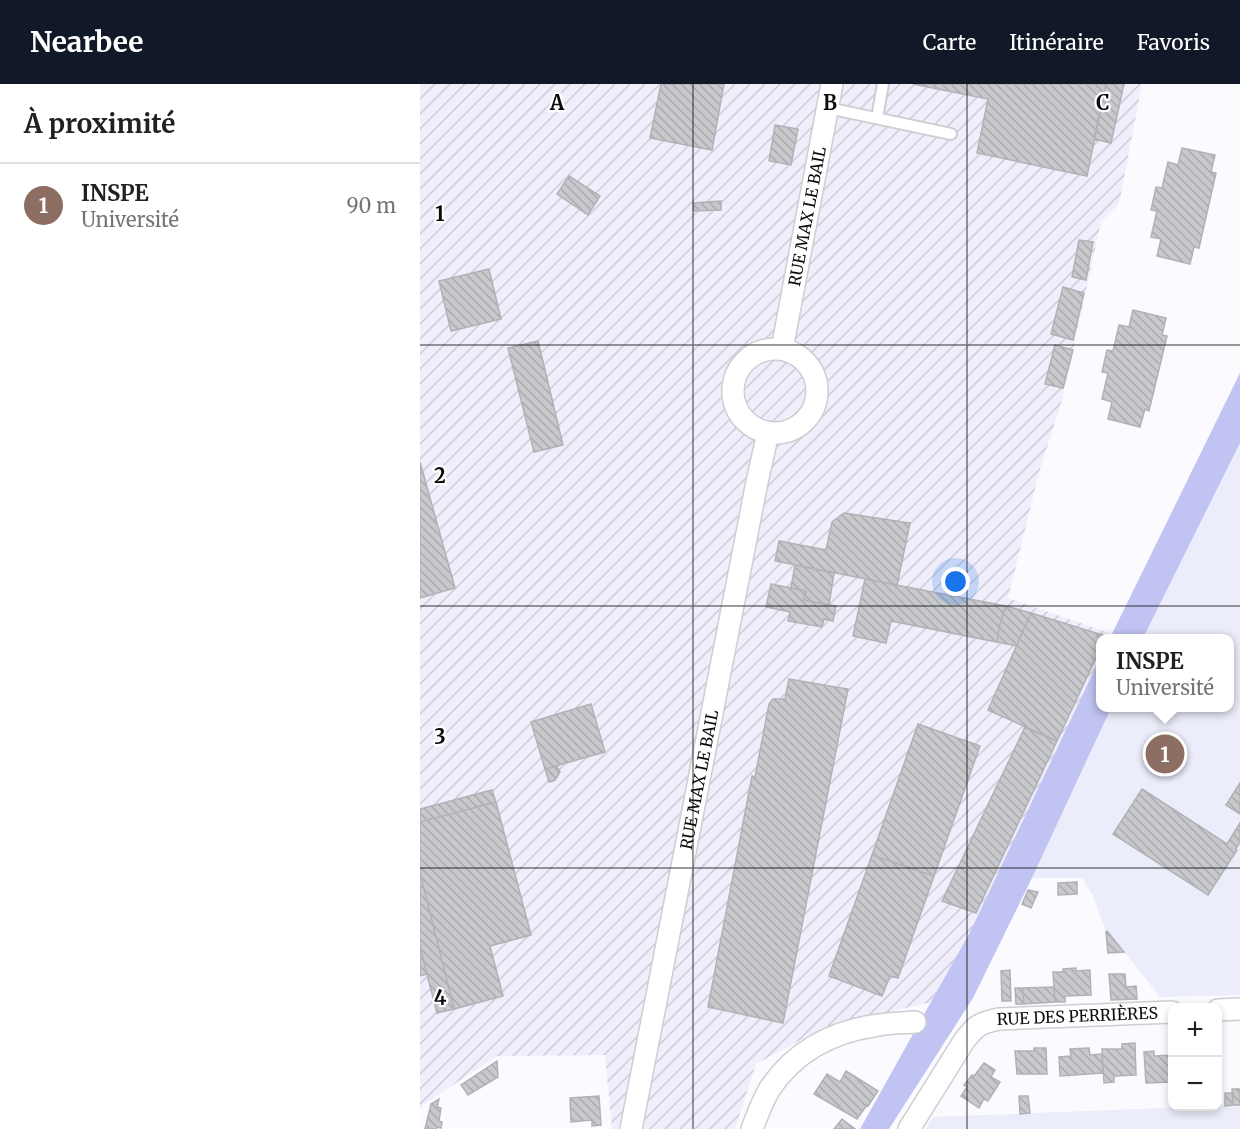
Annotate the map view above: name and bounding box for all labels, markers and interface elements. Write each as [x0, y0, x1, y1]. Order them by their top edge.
text: Nearbee [30, 24, 143, 60]
text: Carte [923, 29, 976, 56]
text: Itinéraire [1009, 29, 1104, 56]
text: Favoris [1137, 29, 1210, 56]
text: A [549, 90, 565, 115]
text: B [823, 90, 837, 115]
text: C [1096, 90, 1110, 115]
text: À proximité [24, 107, 175, 140]
street label: RUE MAX LE BAIL [784, 145, 830, 288]
text: INSPE [81, 179, 149, 207]
text: 1 [39, 193, 48, 218]
text: 90 m [346, 193, 396, 218]
text: 1 [435, 201, 445, 226]
text: Université [81, 207, 179, 232]
text: 2 [434, 463, 446, 488]
your location [941, 567, 970, 596]
popup [1096, 634, 1234, 712]
text: INSPE [1116, 647, 1184, 675]
text: Université [1116, 675, 1214, 700]
street label: RUE MAX LE BAIL [676, 708, 722, 851]
text: 3 [434, 724, 446, 749]
pin: 1 [1146, 732, 1184, 776]
text: 4 [434, 985, 447, 1010]
street label: RUE DES PERRIÈRES [996, 1003, 1158, 1029]
map controls [1168, 1003, 1222, 1111]
button: + [1168, 1003, 1222, 1057]
button: − [1168, 1057, 1222, 1111]

